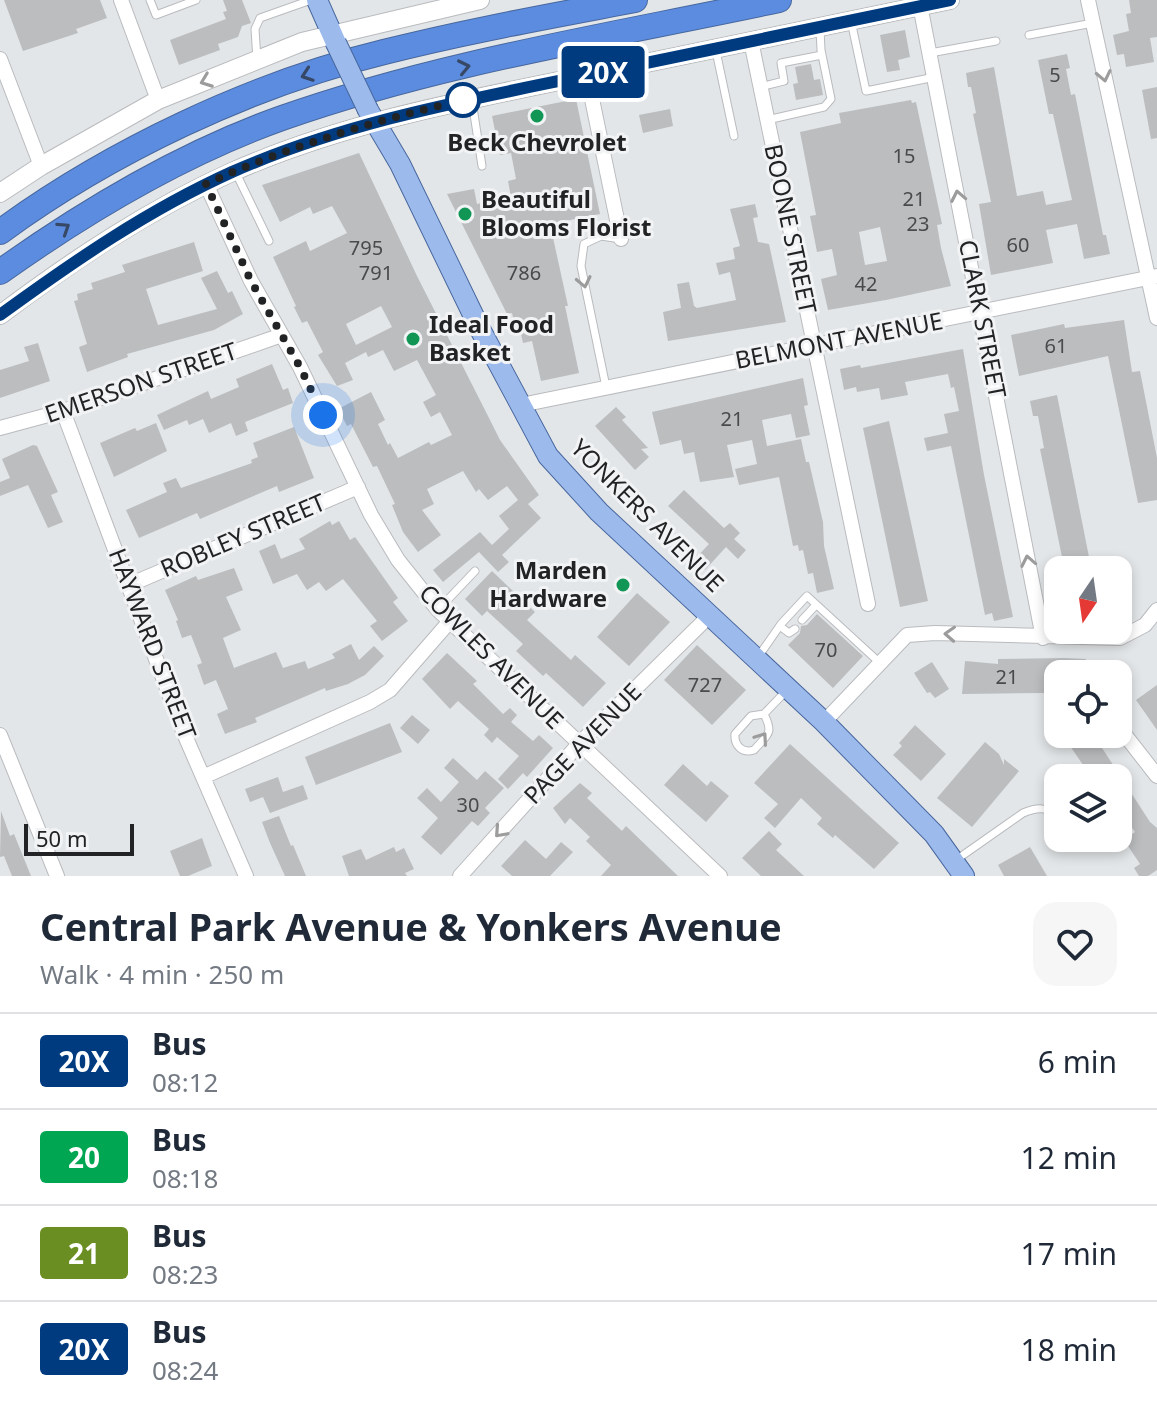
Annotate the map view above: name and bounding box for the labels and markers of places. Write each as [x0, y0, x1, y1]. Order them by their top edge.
unlabelled marker [446, 83, 480, 117]
marker: Beck Chevrolet [528, 107, 546, 125]
place label: Beck Chevrolet [447, 125, 627, 158]
place label: Beautiful Blooms Florist [481, 182, 652, 243]
marker: Beautiful Blooms Florist [456, 205, 474, 223]
place label: Ideal Food Basket [429, 307, 554, 368]
marker: Ideal Food Basket [404, 330, 422, 348]
place label: Marden Hardware [489, 553, 607, 614]
marker: Marden Hardware [614, 576, 632, 594]

